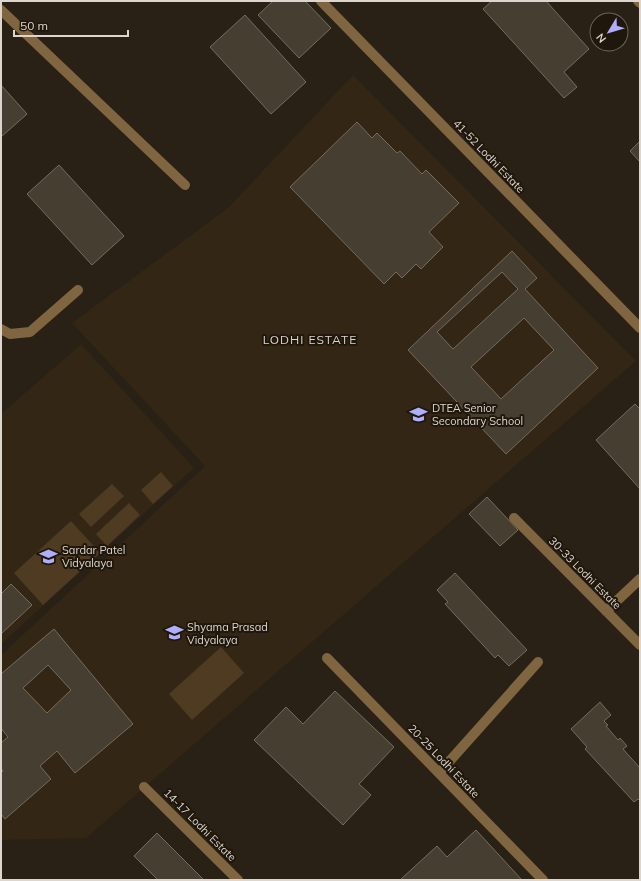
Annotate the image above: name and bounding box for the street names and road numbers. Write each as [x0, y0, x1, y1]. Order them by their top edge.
street label: 41-52 Lodhi Estate [450, 116, 528, 196]
street label: 30-33 Lodhi Estate [546, 534, 624, 612]
street label: 20-25 Lodhi Estate [405, 721, 483, 801]
street label: 14-17 Lodhi Estate [161, 786, 239, 864]

